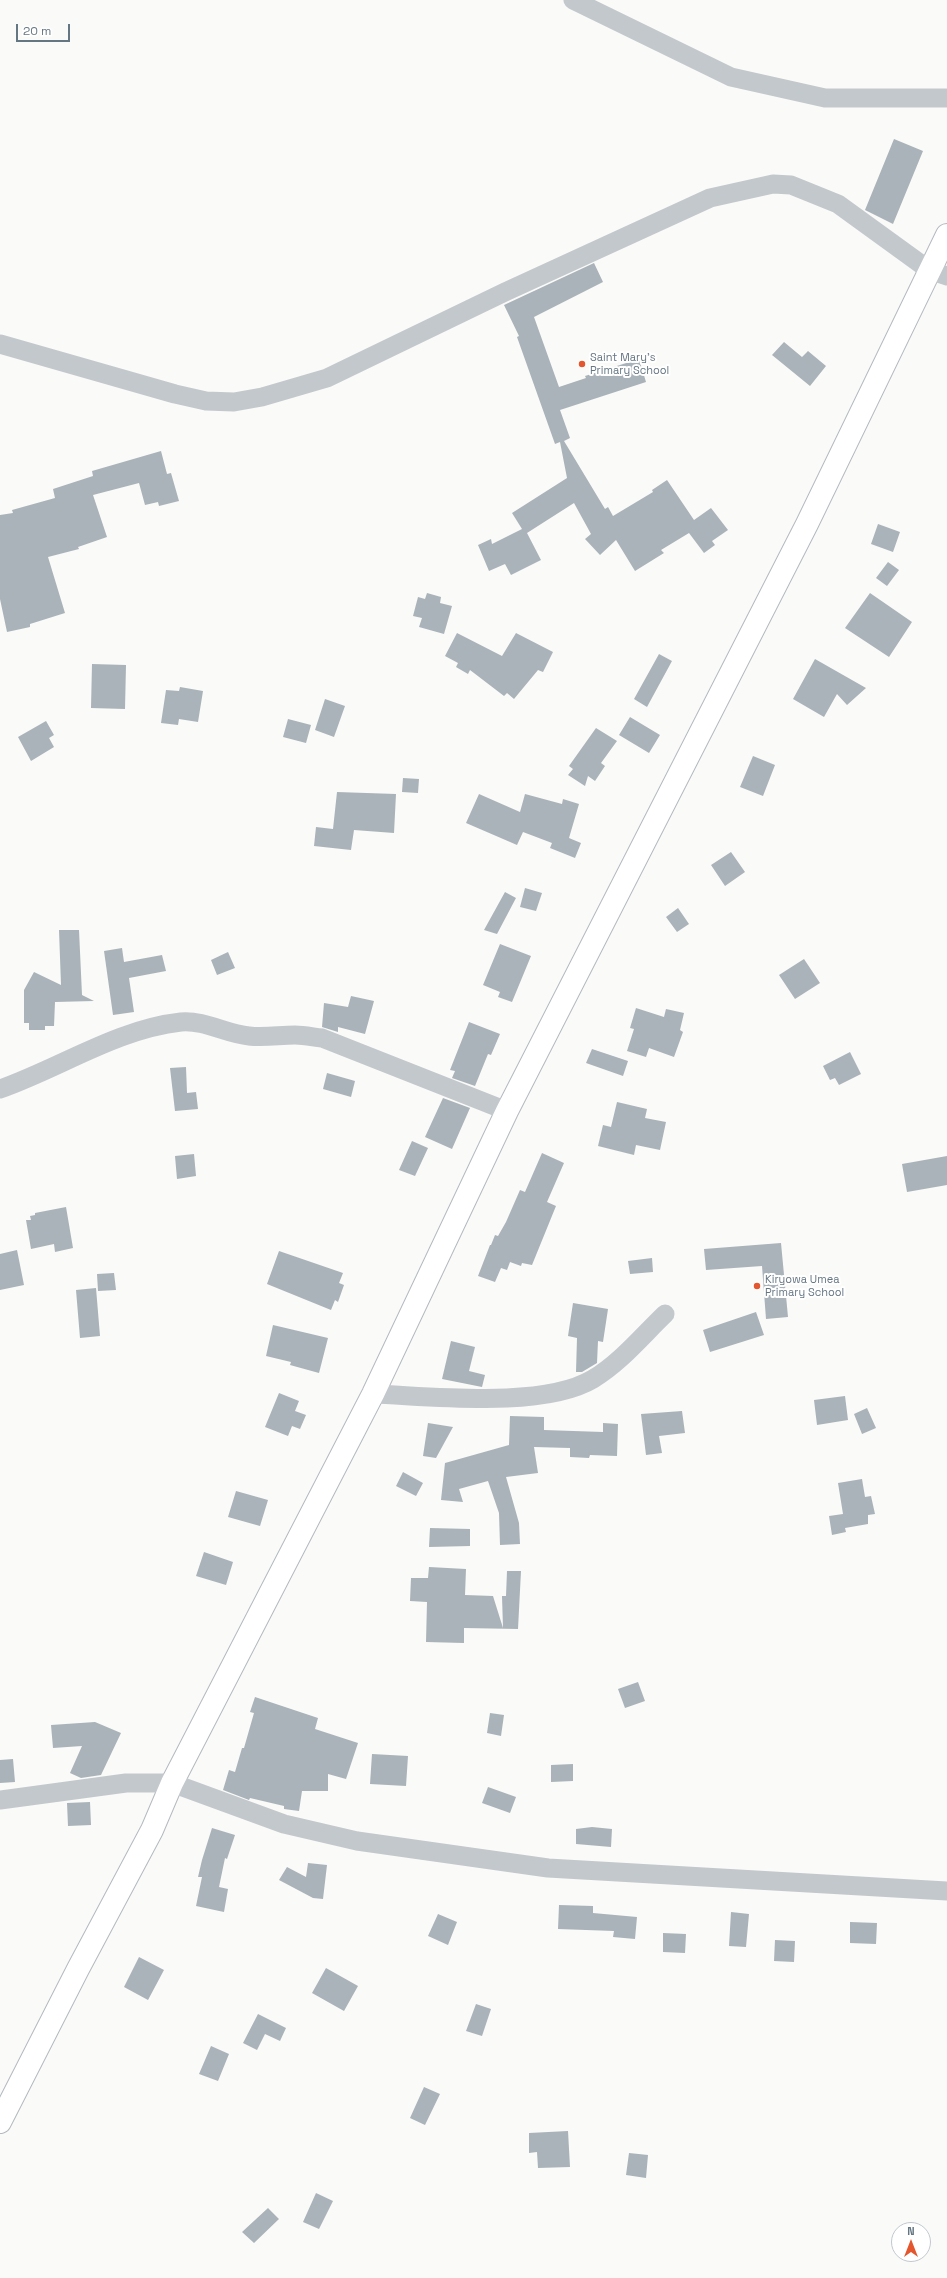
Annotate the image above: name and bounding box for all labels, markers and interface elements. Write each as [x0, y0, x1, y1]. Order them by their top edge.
scale bar [18, 16, 72, 42]
text: 20 m [23, 23, 51, 39]
place label: Saint Mary's Primary School [590, 351, 669, 377]
marker: Saint Mary's Primary School [577, 359, 587, 369]
place label: Kiryowa Umea Primary School [765, 1273, 844, 1299]
marker: Kiryowa Umea Primary School [752, 1281, 762, 1291]
north arrow [891, 2222, 931, 2262]
text: N [907, 2224, 915, 2238]

